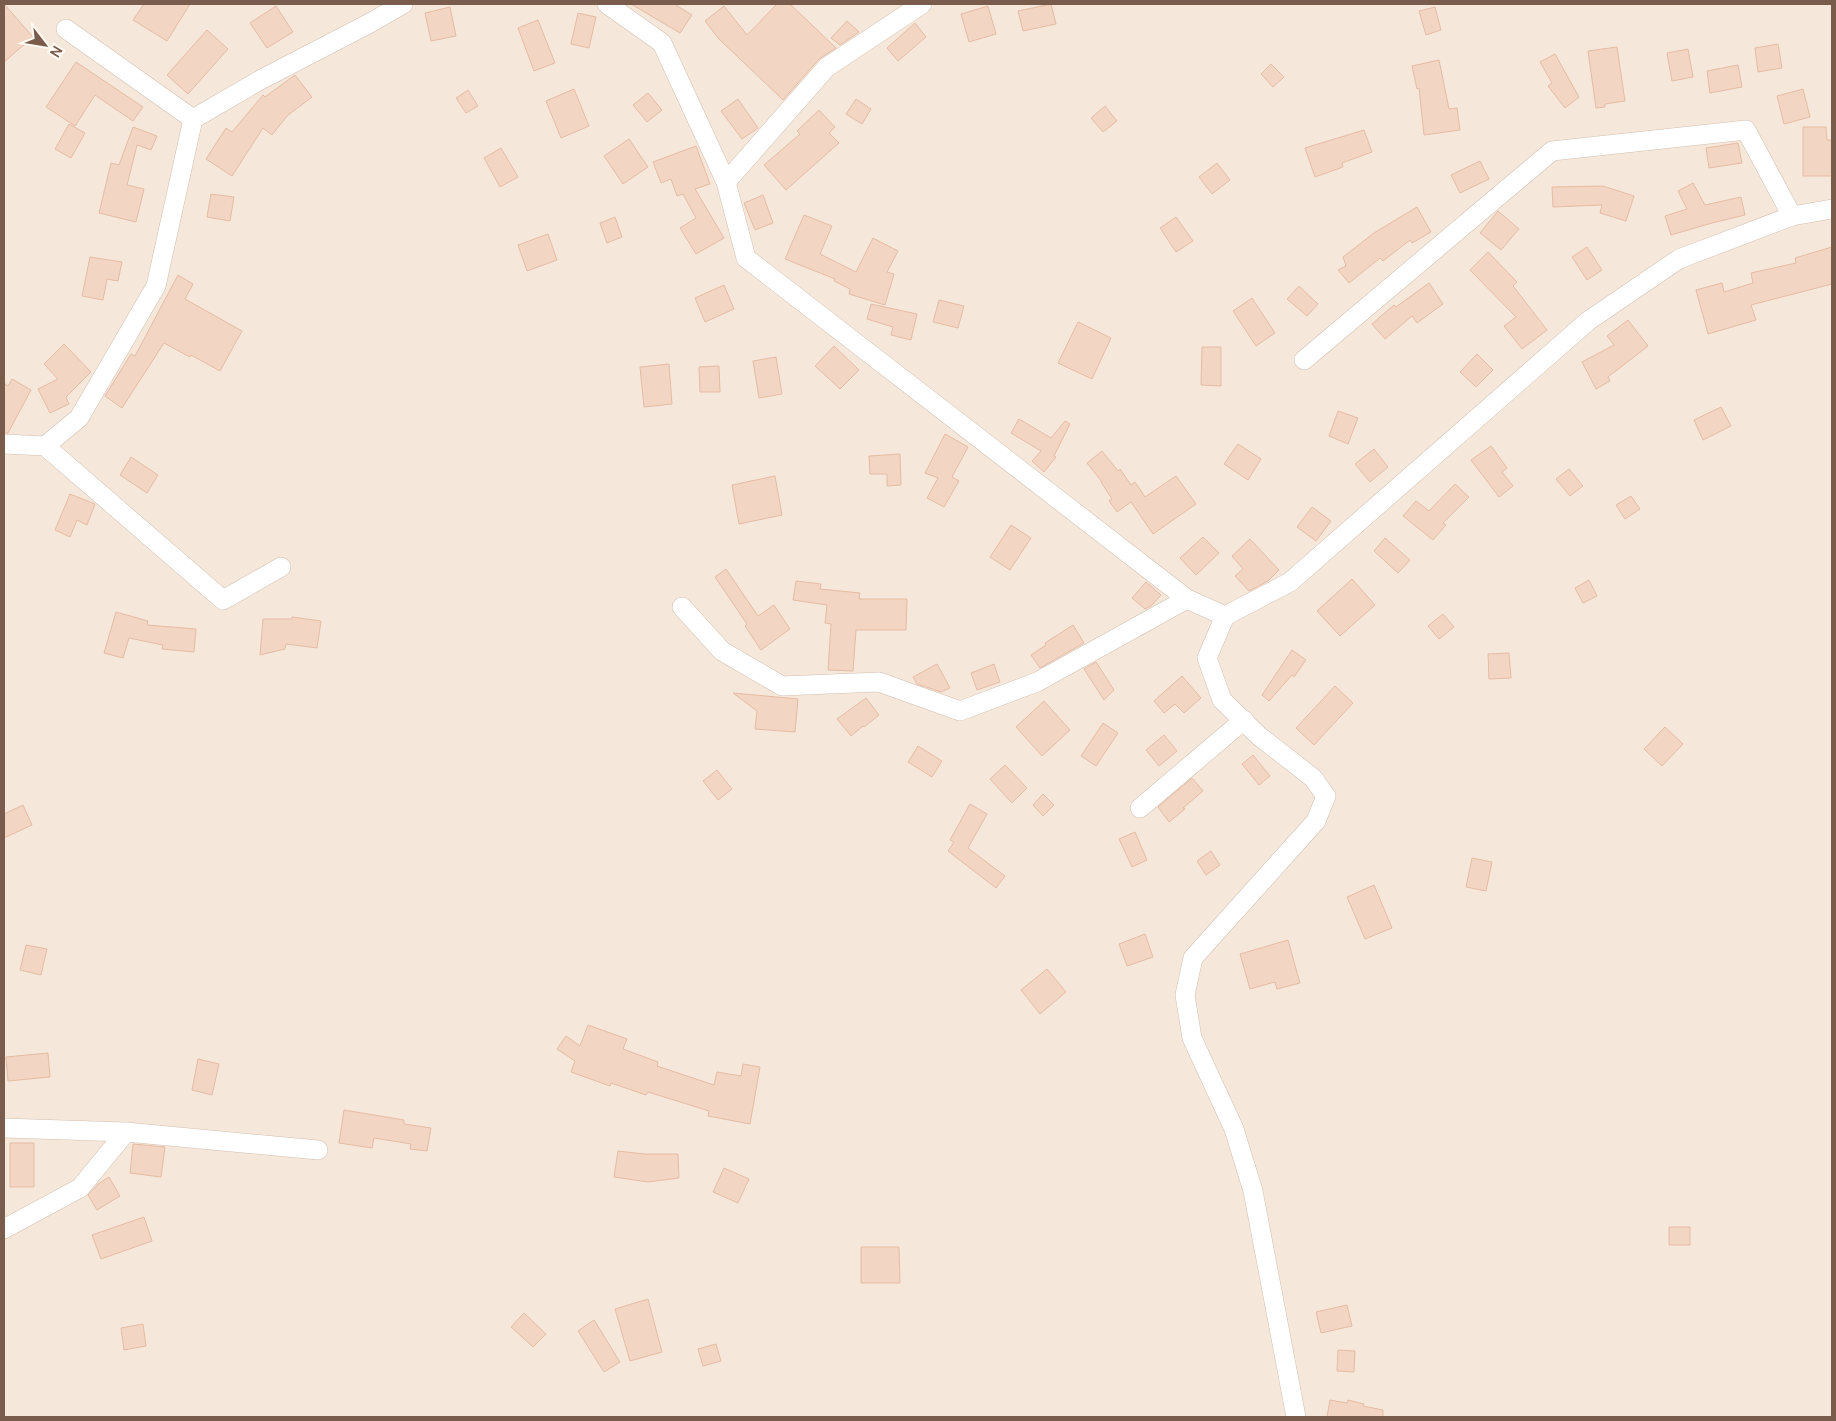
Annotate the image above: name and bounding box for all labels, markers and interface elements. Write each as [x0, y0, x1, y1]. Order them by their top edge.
north arrow [20, 20, 70, 70]
text: N [46, 43, 67, 61]

